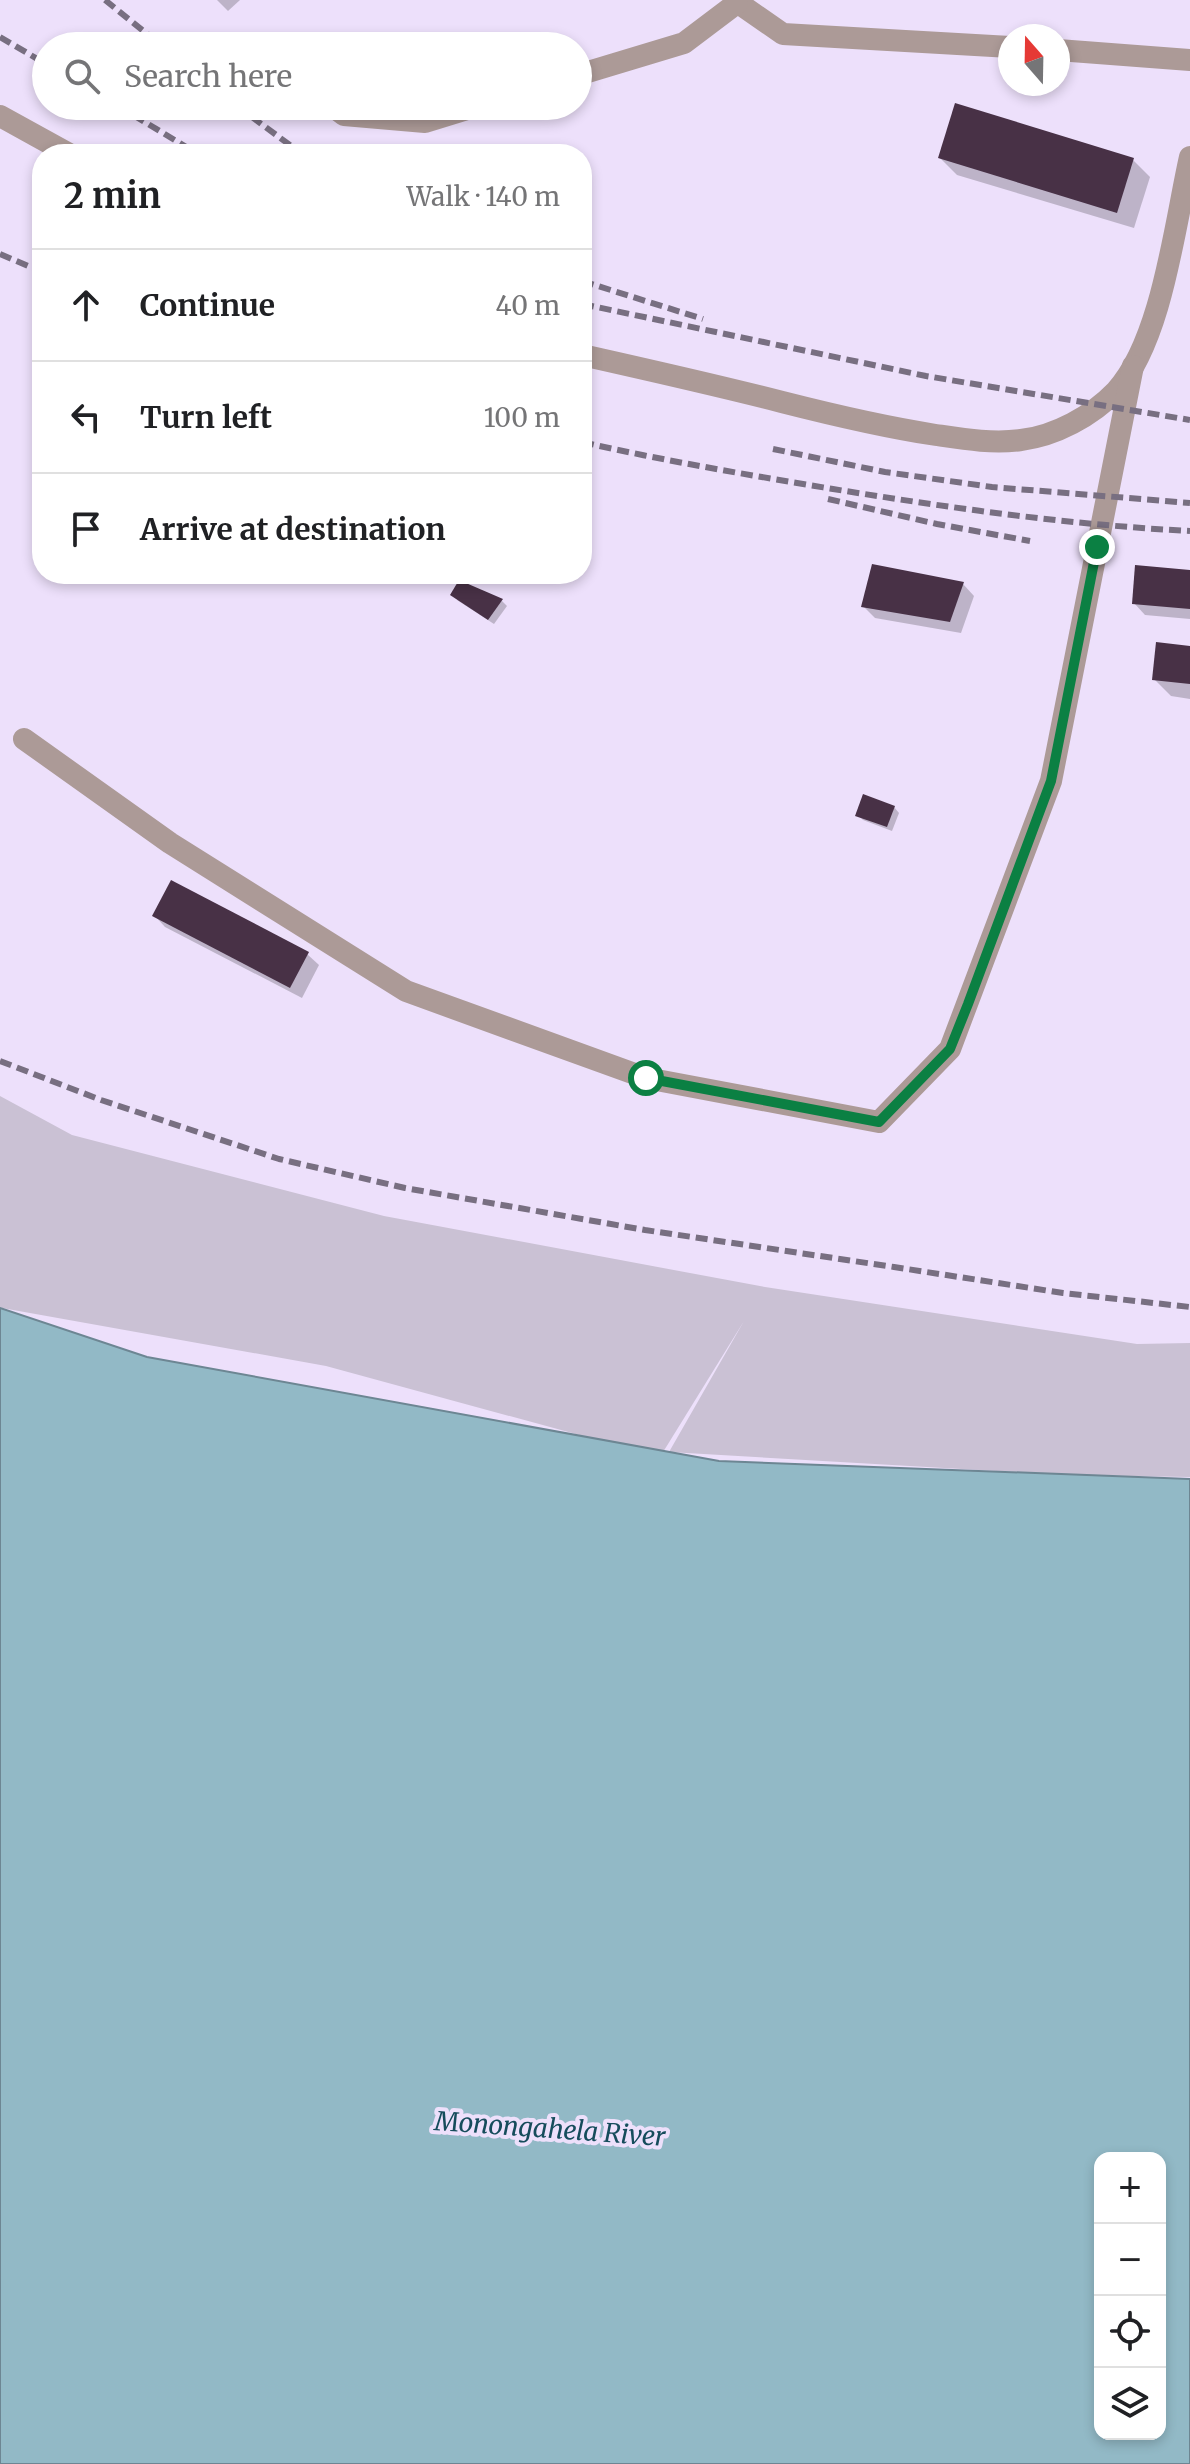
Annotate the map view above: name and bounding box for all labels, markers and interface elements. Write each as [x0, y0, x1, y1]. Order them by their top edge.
north arrow [998, 24, 1070, 96]
search box [32, 32, 592, 120]
icon: search [60, 54, 104, 98]
text: Search here [124, 57, 292, 95]
text: 2 min [64, 175, 161, 217]
text: Walk · 140 m [406, 180, 560, 213]
icon: ahead [64, 283, 108, 327]
text: Continue [140, 286, 275, 324]
text: 40 m [496, 289, 560, 322]
icon: left [64, 395, 108, 439]
text: Turn left [140, 398, 272, 436]
text: 100 m [484, 401, 560, 434]
icon: arrive [64, 507, 108, 551]
text: Arrive at destination [140, 510, 446, 548]
route end [1079, 529, 1115, 565]
route start [628, 1060, 664, 1096]
water label: Monongahela River [433, 2104, 667, 2153]
map controls [1094, 2152, 1166, 2440]
button: + [1094, 2152, 1166, 2224]
button: − [1094, 2224, 1166, 2296]
button: locate [1094, 2296, 1166, 2368]
button: layers [1094, 2368, 1166, 2440]

